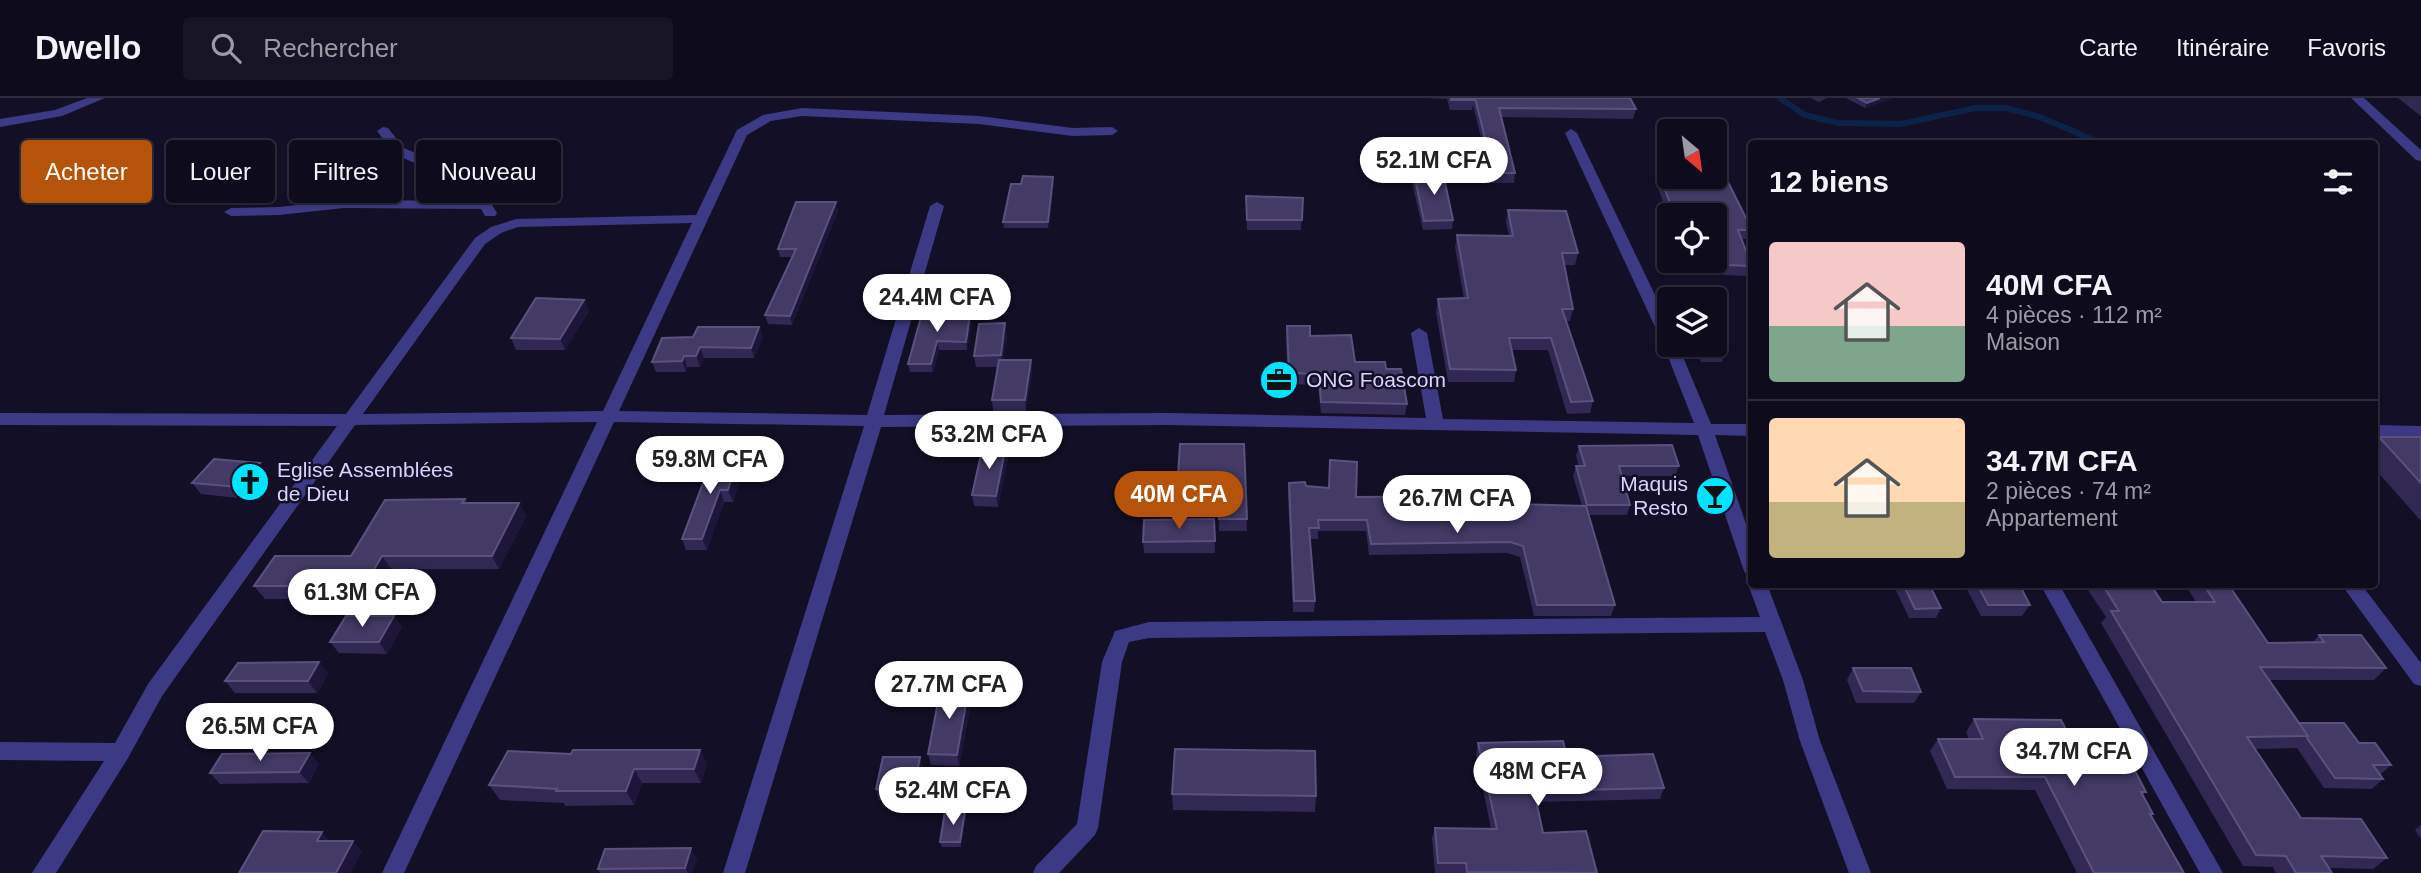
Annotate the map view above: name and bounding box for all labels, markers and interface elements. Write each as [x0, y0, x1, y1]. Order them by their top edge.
search box [183, 17, 673, 80]
text: Dwello [35, 29, 141, 66]
icon: search [207, 29, 245, 67]
text: Rechercher [263, 33, 398, 63]
text: Carte [2079, 34, 2138, 61]
text: Itinéraire [2176, 34, 2269, 61]
text: Favoris [2307, 34, 2386, 61]
north arrow [1657, 119, 1727, 189]
map controls [1657, 119, 1727, 357]
pin: 52.1M CFA [1354, 138, 1514, 197]
chip: Acheter [21, 140, 152, 203]
chip: Louer [166, 140, 275, 203]
chip: Filtres [289, 140, 402, 203]
chip: Nouveau [416, 140, 561, 203]
text: 52.1M CFA [1376, 147, 1492, 173]
icon: filters [2319, 163, 2357, 201]
text: 12 biens [1769, 165, 1889, 198]
button: locate [1657, 203, 1727, 273]
text: 40M CFA [1986, 268, 2113, 301]
icon: home [1825, 270, 1909, 354]
pin: 24.4M CFA [857, 274, 1017, 334]
text: 24.4M CFA [879, 284, 995, 310]
button: layers [1657, 287, 1727, 357]
text: 4 pièces · 112 m² [1986, 302, 2162, 328]
text: Maison [1986, 329, 2060, 355]
office icon: ONG Foascom [1258, 359, 1300, 401]
place label: ONG Foascom [1306, 368, 1446, 391]
pin: 53.2M CFA [909, 412, 1069, 471]
text: 53.2M CFA [931, 421, 1047, 447]
pin: 59.8M CFA [630, 436, 790, 496]
text: 34.7M CFA [1986, 444, 2138, 477]
text: 59.8M CFA [652, 446, 768, 472]
icon: home [1825, 446, 1909, 530]
place label: Eglise Assemblées de Dieu [277, 458, 453, 505]
church icon: Eglise Assemblées de Dieu [229, 461, 271, 503]
pin: 40M CFA [1114, 472, 1244, 531]
place label: Maquis Resto [1620, 472, 1688, 519]
bar icon: Maquis Resto [1694, 475, 1736, 517]
pin: 26.7M CFA [1377, 476, 1537, 535]
text: 2 pièces · 74 m² [1986, 478, 2151, 504]
text: 40M CFA [1130, 481, 1228, 507]
text: 26.7M CFA [1399, 485, 1515, 511]
text: Appartement [1986, 505, 2118, 531]
pin: 61.3M CFA [282, 570, 442, 629]
text: 61.3M CFA [304, 579, 420, 605]
pin: 27.7M CFA [869, 662, 1029, 721]
text: 27.7M CFA [891, 671, 1007, 697]
pin: 26.5M CFA [180, 704, 340, 763]
text: 26.5M CFA [202, 713, 318, 739]
pin: 34.7M CFA [1994, 728, 2154, 788]
text: 34.7M CFA [2016, 738, 2132, 764]
pin: 48M CFA [1473, 748, 1603, 808]
text: 48M CFA [1489, 758, 1587, 784]
pin: 52.4M CFA [873, 768, 1033, 827]
text: 52.4M CFA [895, 777, 1011, 803]

